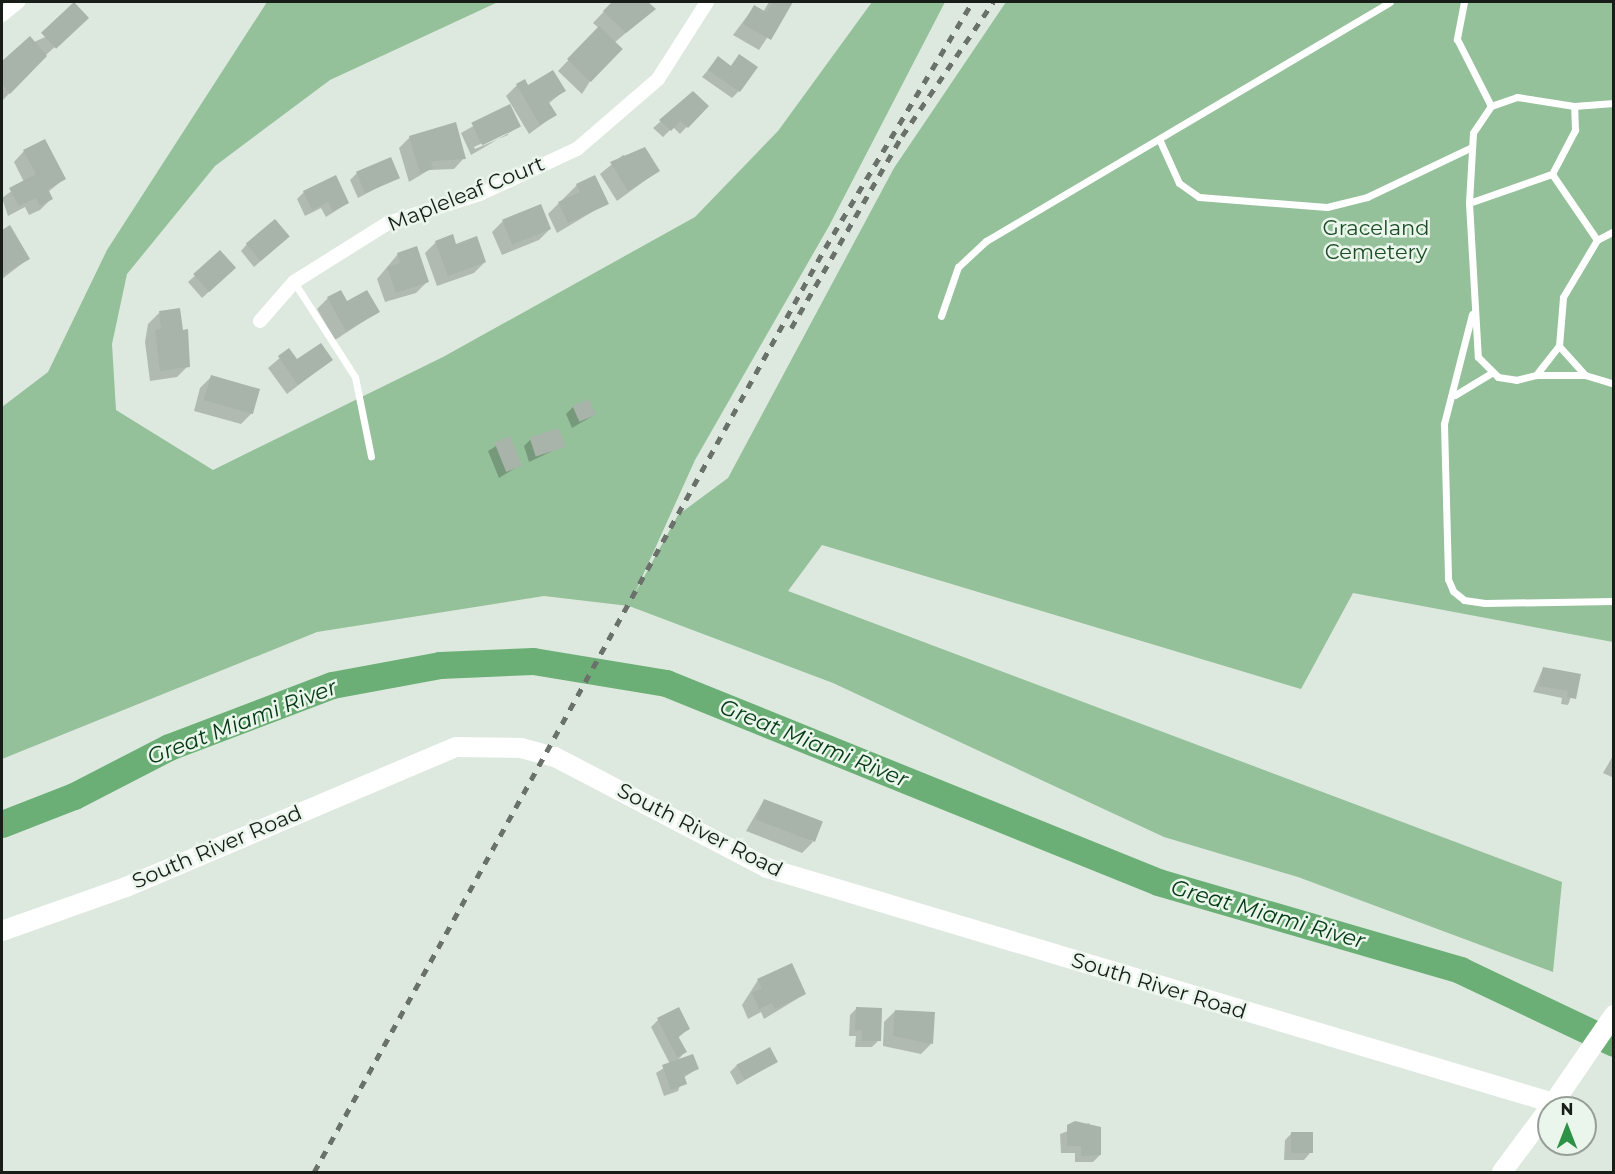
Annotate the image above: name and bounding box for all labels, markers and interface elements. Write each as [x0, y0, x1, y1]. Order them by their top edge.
street label: Mapleleaf Court [384, 151, 548, 237]
park label: Graceland Cemetery [1323, 215, 1429, 265]
water label: Great Miami River [144, 674, 340, 770]
water label: Great Miami River [716, 693, 912, 793]
street label: South River Road [613, 777, 787, 883]
street label: South River Road [128, 800, 306, 894]
water label: Great Miami River [1168, 874, 1368, 954]
street label: South River Road [1068, 947, 1250, 1025]
north arrow [1537, 1096, 1597, 1156]
text: N [1561, 1100, 1573, 1119]

